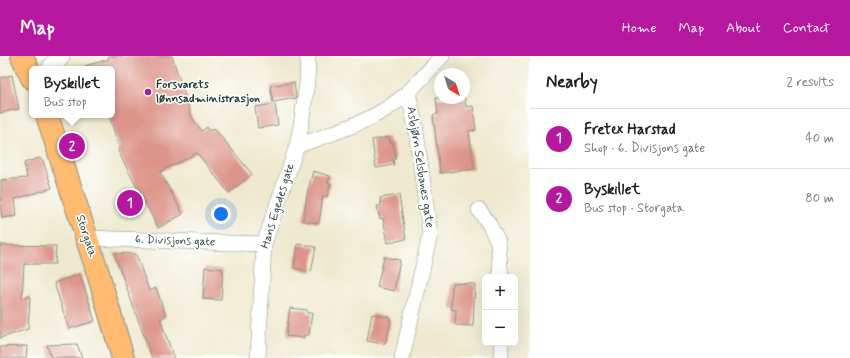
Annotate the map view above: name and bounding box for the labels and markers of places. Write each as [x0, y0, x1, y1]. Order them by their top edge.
place label: Forsvarets lønnsadministrasjon [156, 77, 260, 107]
marker: Forsvarets lønnsadministrasjon [143, 87, 153, 97]
pin: 2 [59, 131, 85, 161]
pin: 1 [117, 188, 143, 218]

